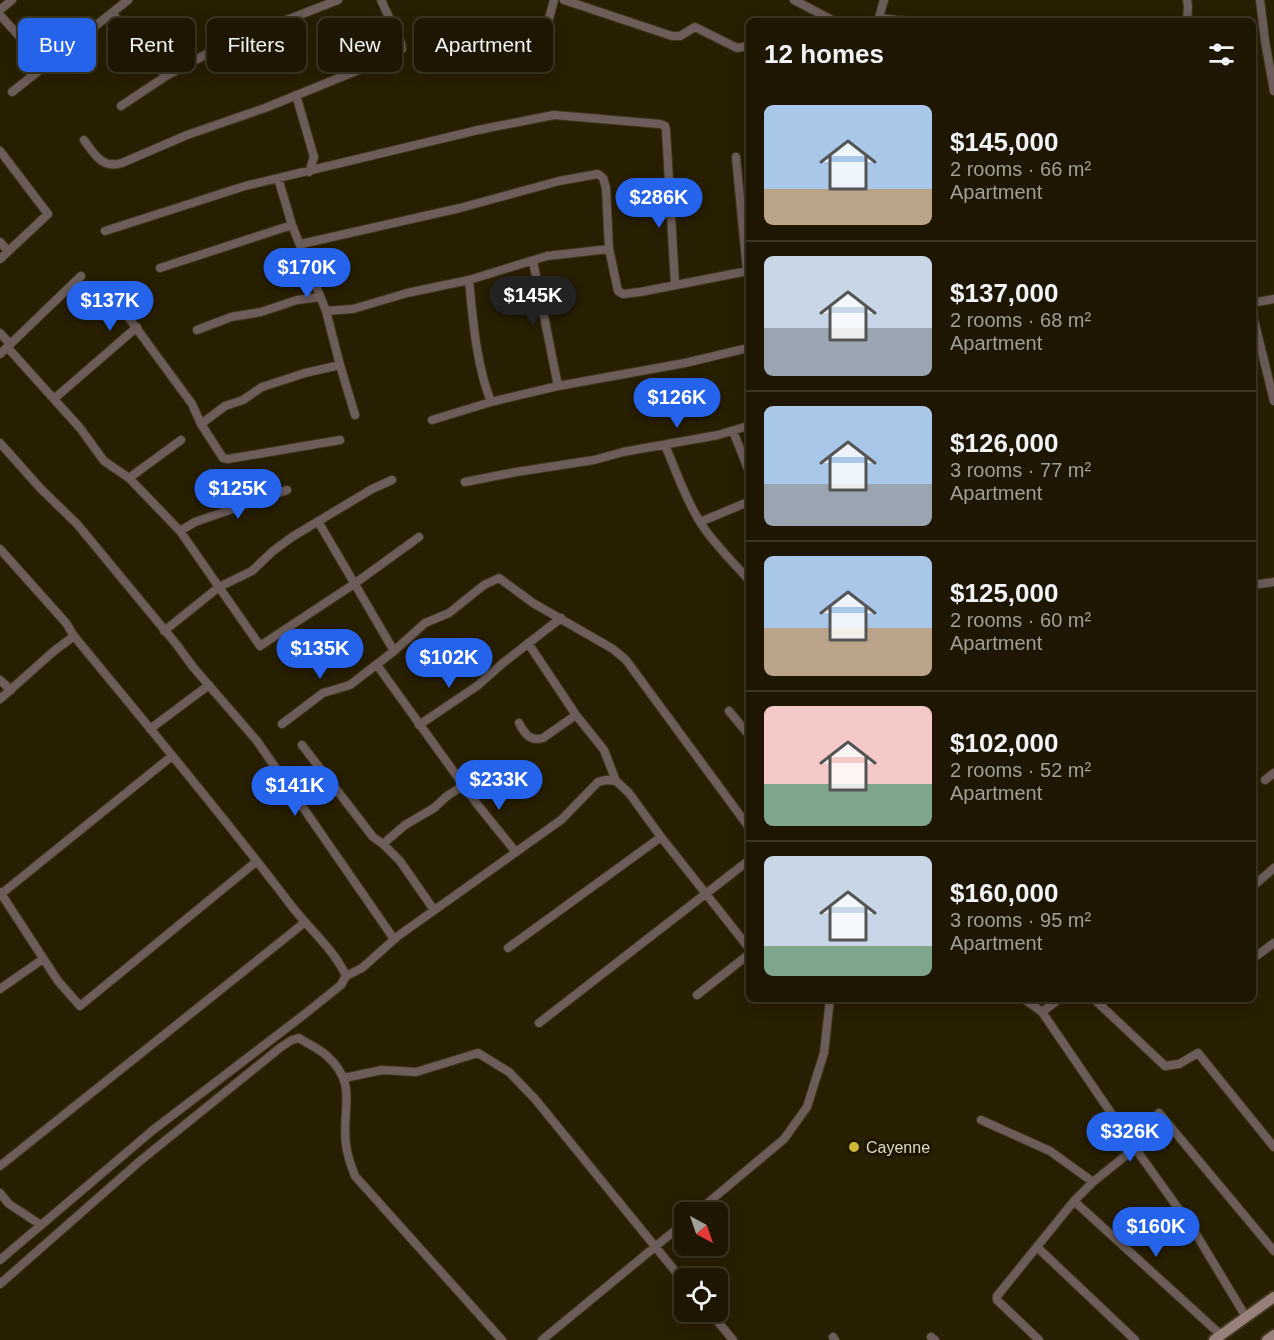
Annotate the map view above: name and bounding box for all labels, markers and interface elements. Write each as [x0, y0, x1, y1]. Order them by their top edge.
chip: Buy [18, 18, 96, 72]
chip: Rent [108, 18, 195, 72]
chip: Filters [207, 18, 306, 72]
chip: New [318, 18, 402, 72]
chip: Apartment [414, 18, 553, 72]
icon: filters [1205, 38, 1238, 71]
text: 12 homes [764, 39, 884, 69]
text: $145,000 [950, 127, 1058, 157]
icon: home [812, 129, 884, 201]
text: 2 rooms · 66 m² [950, 158, 1091, 180]
pin: $286K [617, 178, 701, 229]
text: Apartment [950, 181, 1042, 203]
text: $286K [630, 186, 688, 208]
pin: $170K [265, 248, 349, 299]
text: $170K [278, 256, 336, 278]
pin: $145K [491, 276, 575, 327]
text: $137,000 [950, 278, 1058, 308]
icon: home [812, 280, 884, 352]
pin: $137K [68, 281, 152, 332]
text: $145K [504, 284, 562, 306]
text: $137K [81, 289, 139, 311]
text: 2 rooms · 68 m² [950, 309, 1091, 331]
text: Apartment [950, 332, 1042, 354]
pin: $126K [635, 378, 719, 429]
text: $126K [648, 386, 706, 408]
text: $126,000 [950, 428, 1058, 458]
icon: home [812, 430, 884, 502]
text: 3 rooms · 77 m² [950, 459, 1091, 481]
pin: $125K [196, 469, 280, 520]
text: $125K [209, 477, 267, 499]
text: Apartment [950, 482, 1042, 504]
text: $125,000 [950, 578, 1058, 608]
icon: home [812, 580, 884, 652]
text: 2 rooms · 60 m² [950, 609, 1091, 631]
pin: $135K [278, 629, 362, 680]
text: Apartment [950, 632, 1042, 654]
text: $135K [291, 637, 349, 659]
pin: $102K [407, 638, 491, 689]
text: $102K [420, 646, 478, 668]
text: $102,000 [950, 728, 1058, 758]
icon: home [812, 730, 884, 802]
text: 2 rooms · 52 m² [950, 759, 1091, 781]
pin: $233K [457, 760, 541, 811]
pin: $141K [253, 766, 337, 817]
text: $233K [470, 768, 528, 790]
text: $141K [266, 774, 324, 796]
text: Apartment [950, 782, 1042, 804]
text: $160,000 [950, 878, 1058, 908]
icon: home [812, 880, 884, 952]
text: 3 rooms · 95 m² [950, 909, 1091, 931]
text: Apartment [950, 932, 1042, 954]
pin: $326K [1088, 1112, 1172, 1163]
text: $326K [1101, 1120, 1159, 1142]
place label: Cayenne [866, 1139, 930, 1156]
marker: Cayenne [847, 1140, 861, 1154]
north arrow [674, 1202, 728, 1256]
map controls [674, 1202, 728, 1322]
pin: $160K [1114, 1207, 1198, 1258]
text: $160K [1127, 1215, 1185, 1237]
button: locate [674, 1268, 728, 1322]

